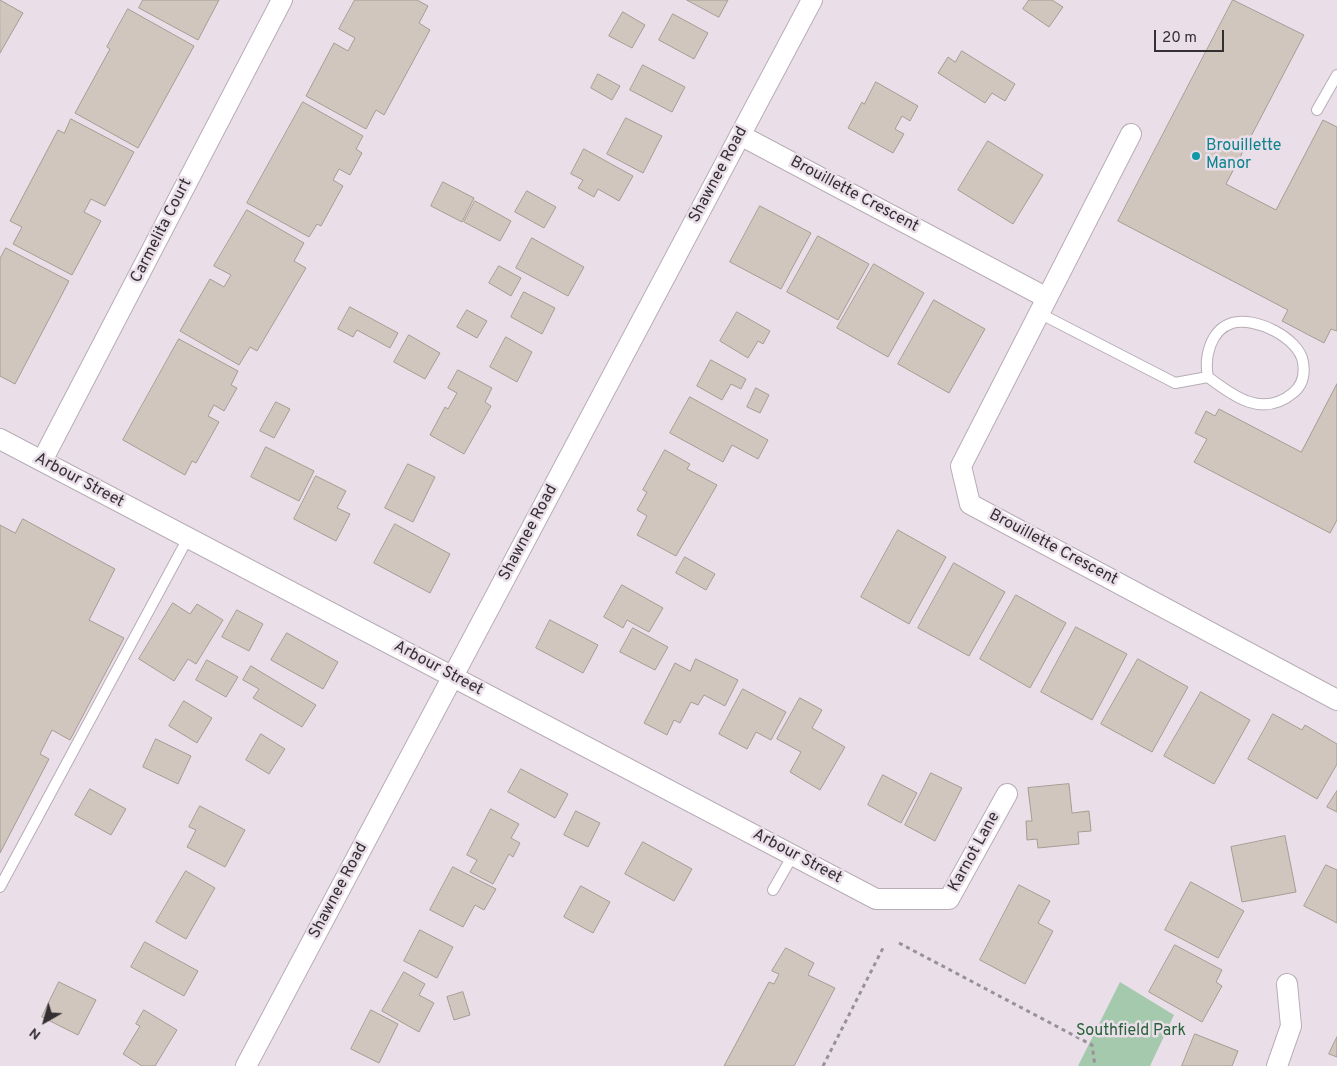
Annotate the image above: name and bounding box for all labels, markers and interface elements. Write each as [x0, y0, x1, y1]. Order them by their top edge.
scale bar [1157, 20, 1227, 52]
text: 20 m [1162, 29, 1197, 48]
street label: Shawnee Road [686, 124, 752, 226]
place label: Brouillette Manor [1206, 137, 1281, 175]
marker: Brouillette Manor [1190, 150, 1202, 162]
street label: Brouillette Crescent [786, 153, 922, 237]
street label: Carmelita Court [127, 175, 197, 287]
street label: Arbour Street [31, 449, 127, 513]
street label: Shawnee Road [496, 482, 562, 584]
street label: Brouillette Crescent [985, 506, 1121, 590]
street label: Arbour Street [390, 637, 486, 701]
street label: Karnot Lane [945, 809, 1005, 895]
street label: Arbour Street [749, 825, 845, 889]
street label: Shawnee Road [306, 840, 372, 942]
north arrow [20, 996, 70, 1046]
park label: Southfield Park [1076, 1022, 1186, 1042]
text: N [26, 1023, 45, 1043]

